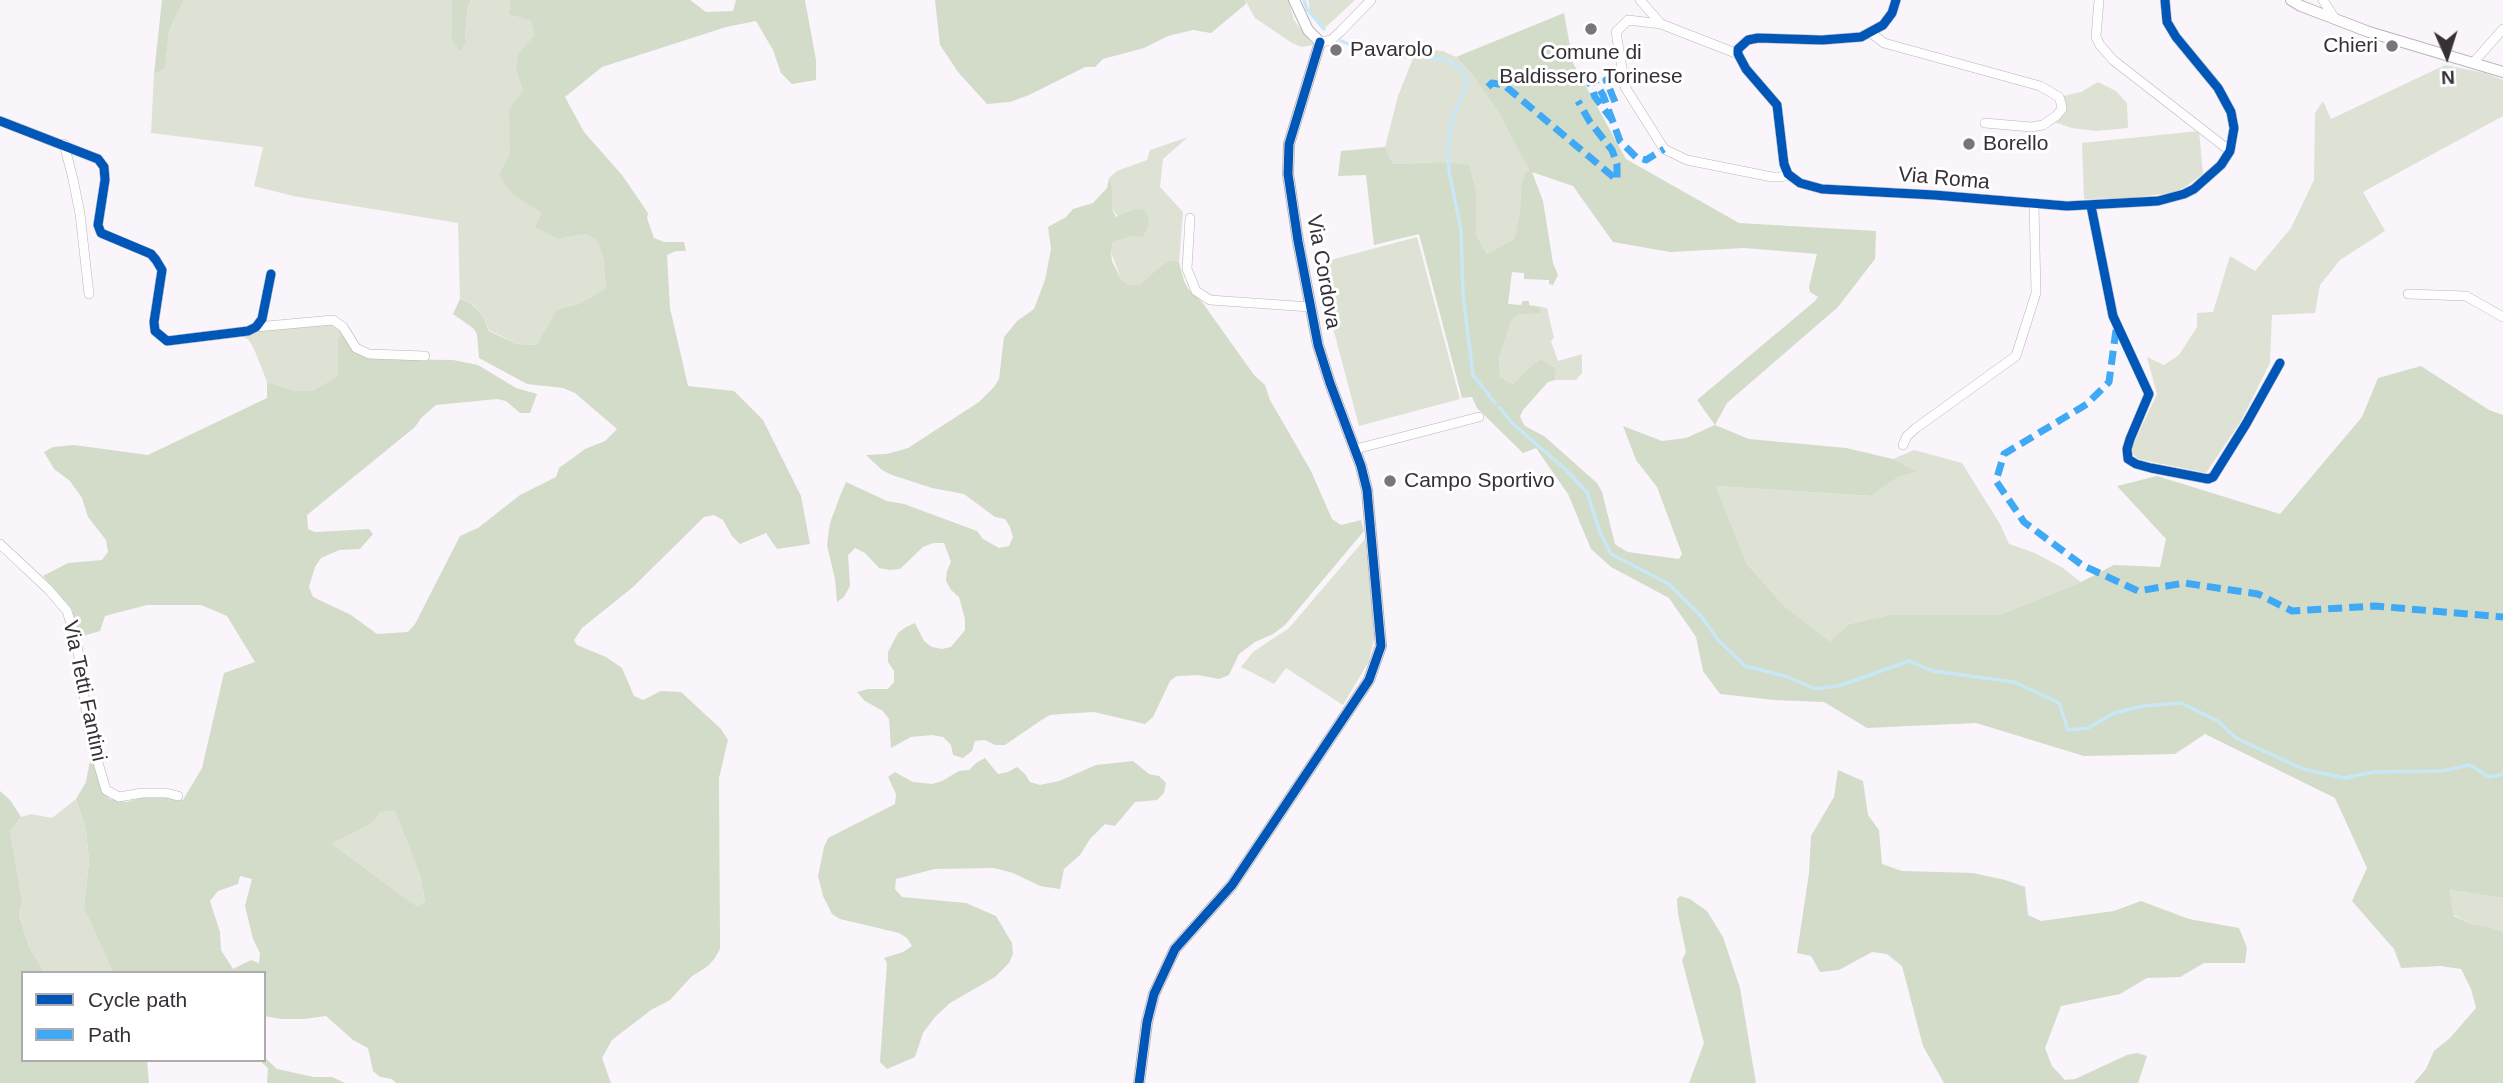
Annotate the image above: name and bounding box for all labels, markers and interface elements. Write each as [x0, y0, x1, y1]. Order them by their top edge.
marker: Comune di Baldissero Torinese [1583, 21, 1599, 37]
north arrow [2412, 21, 2482, 91]
place label: Chieri [2323, 33, 2378, 59]
place label: Pavarolo [1350, 37, 1433, 63]
marker: Chieri [2384, 38, 2400, 54]
place label: Comune di Baldissero Torinese [1499, 40, 1683, 90]
marker: Pavarolo [1328, 42, 1344, 58]
text: N [2441, 67, 2456, 88]
place label: Borello [1983, 131, 2048, 157]
marker: Borello [1961, 136, 1977, 152]
street label: Via Roma [1897, 162, 1991, 196]
street label: Via Cordova [1301, 213, 1345, 331]
place label: Campo Sportivo [1404, 468, 1555, 494]
marker: Campo Sportivo [1382, 473, 1398, 489]
street label: Via Tetti Fantini [57, 618, 111, 764]
legend [21, 971, 266, 1062]
text: Cycle path [88, 988, 187, 1011]
text: Path [88, 1023, 131, 1046]

